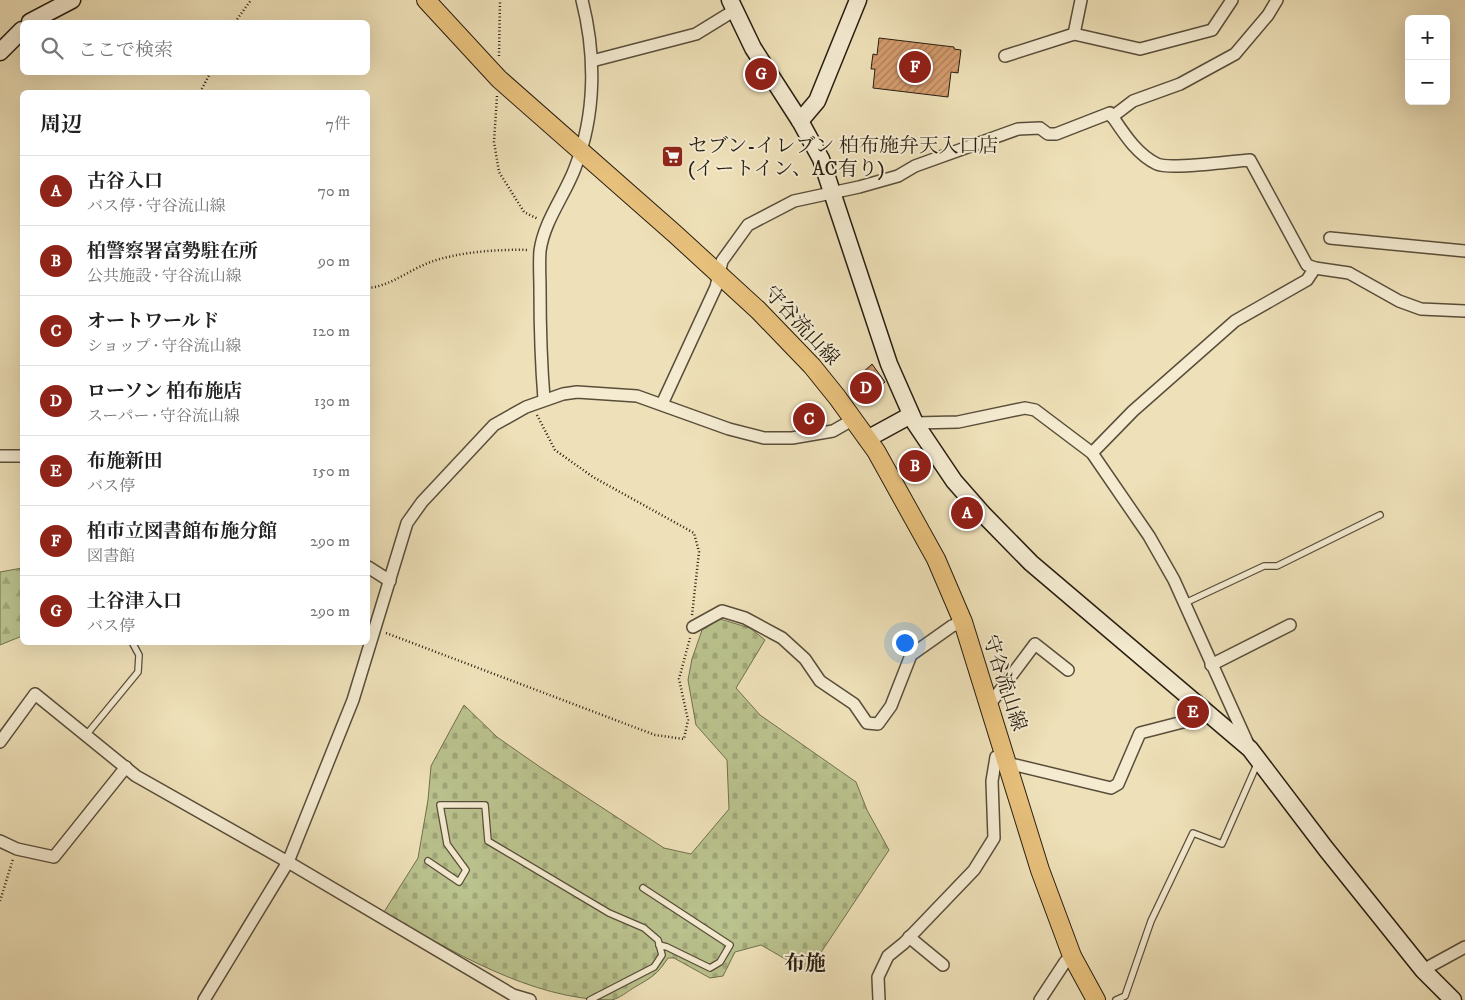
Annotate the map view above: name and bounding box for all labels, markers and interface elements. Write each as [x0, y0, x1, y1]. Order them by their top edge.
map controls [1405, 15, 1450, 105]
button: + [1405, 15, 1450, 60]
search box [20, 20, 370, 75]
icon: search [38, 34, 66, 62]
text: ここで検索 [78, 39, 173, 62]
pin: F [899, 48, 931, 86]
pin: G [745, 55, 777, 93]
button: − [1405, 60, 1450, 105]
text: 周辺 [40, 112, 82, 138]
text: 7件 [326, 114, 350, 134]
place label: セブン-イレブン 柏布施弁天入口店 (イートイン、AC有り) [688, 134, 999, 182]
supermarket icon: セブン-イレブン 柏布施弁天入口店 (イートイン、AC有り) [660, 145, 684, 169]
text: 古谷入口 [87, 170, 163, 193]
text: A [51, 181, 61, 201]
text: 70 m [318, 181, 350, 201]
text: バス停 · 守谷流山線 [87, 196, 226, 216]
text: 柏警察署富勢駐在所 [87, 240, 258, 263]
text: B [51, 251, 61, 271]
text: 90 m [318, 251, 350, 271]
text: 公共施設 · 守谷流山線 [87, 266, 242, 286]
street label: 守谷流山線 [758, 281, 844, 371]
text: オートワールド [87, 310, 220, 333]
text: C [51, 321, 61, 341]
text: 120 m [312, 321, 350, 341]
text: ショップ · 守谷流山線 [87, 336, 241, 356]
pin: D [850, 369, 882, 407]
text: ローソン 柏布施店 [87, 380, 242, 403]
text: D [50, 391, 62, 411]
text: 130 m [314, 391, 350, 411]
pin: C [793, 400, 825, 438]
text: スーパー · 守谷流山線 [87, 406, 240, 426]
pin: B [899, 447, 931, 485]
text: 布施新田 [87, 450, 163, 473]
text: E [50, 461, 62, 481]
text: 150 m [312, 461, 350, 481]
text: バス停 [87, 476, 135, 496]
pin: A [951, 494, 983, 532]
text: 柏市立図書館布施分館 [87, 520, 277, 543]
text: F [51, 531, 61, 551]
text: 290 m [310, 531, 350, 551]
text: 図書館 [87, 546, 135, 566]
text: 土谷津入口 [87, 590, 182, 613]
text: G [50, 601, 62, 621]
text: 290 m [310, 601, 350, 621]
text: バス停 [87, 616, 135, 636]
your location [892, 630, 918, 656]
street label: 守谷流山線 [977, 632, 1031, 734]
pin: E [1177, 693, 1209, 731]
district label: 布施 [784, 951, 826, 977]

